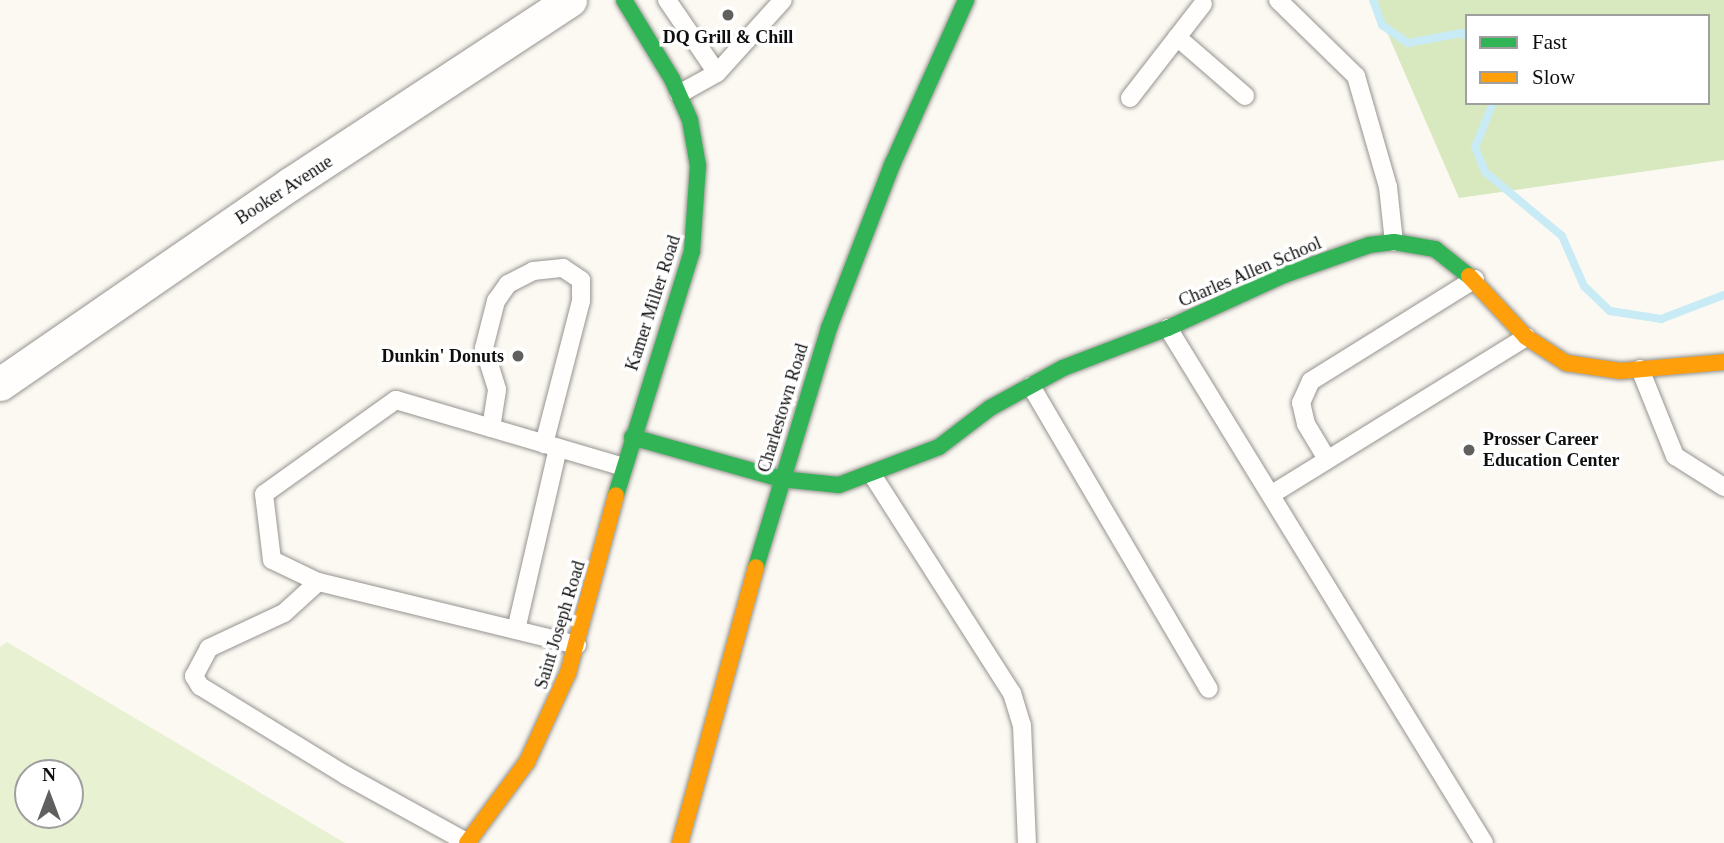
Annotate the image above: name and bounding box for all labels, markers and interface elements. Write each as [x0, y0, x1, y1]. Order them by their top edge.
marker: DQ Grill & Chill [720, 7, 736, 23]
legend [1465, 14, 1710, 105]
place label: DQ Grill & Chill [663, 26, 793, 48]
text: Fast [1532, 30, 1567, 54]
text: Slow [1532, 65, 1575, 89]
street label: Booker Avenue [231, 150, 337, 230]
street label: Charles Allen School [1175, 232, 1325, 312]
street label: Kamer Miller Road [621, 233, 685, 373]
street label: Charlestown Road [753, 341, 813, 475]
place label: Dunkin' Donuts [381, 345, 504, 367]
marker: Dunkin' Donuts [510, 348, 526, 364]
place label: Prosser Career Education Center [1483, 429, 1619, 472]
marker: Prosser Career Education Center [1461, 442, 1477, 458]
street label: Saint Joseph Road [530, 558, 590, 692]
north arrow [14, 759, 84, 829]
text: N [42, 764, 56, 785]

